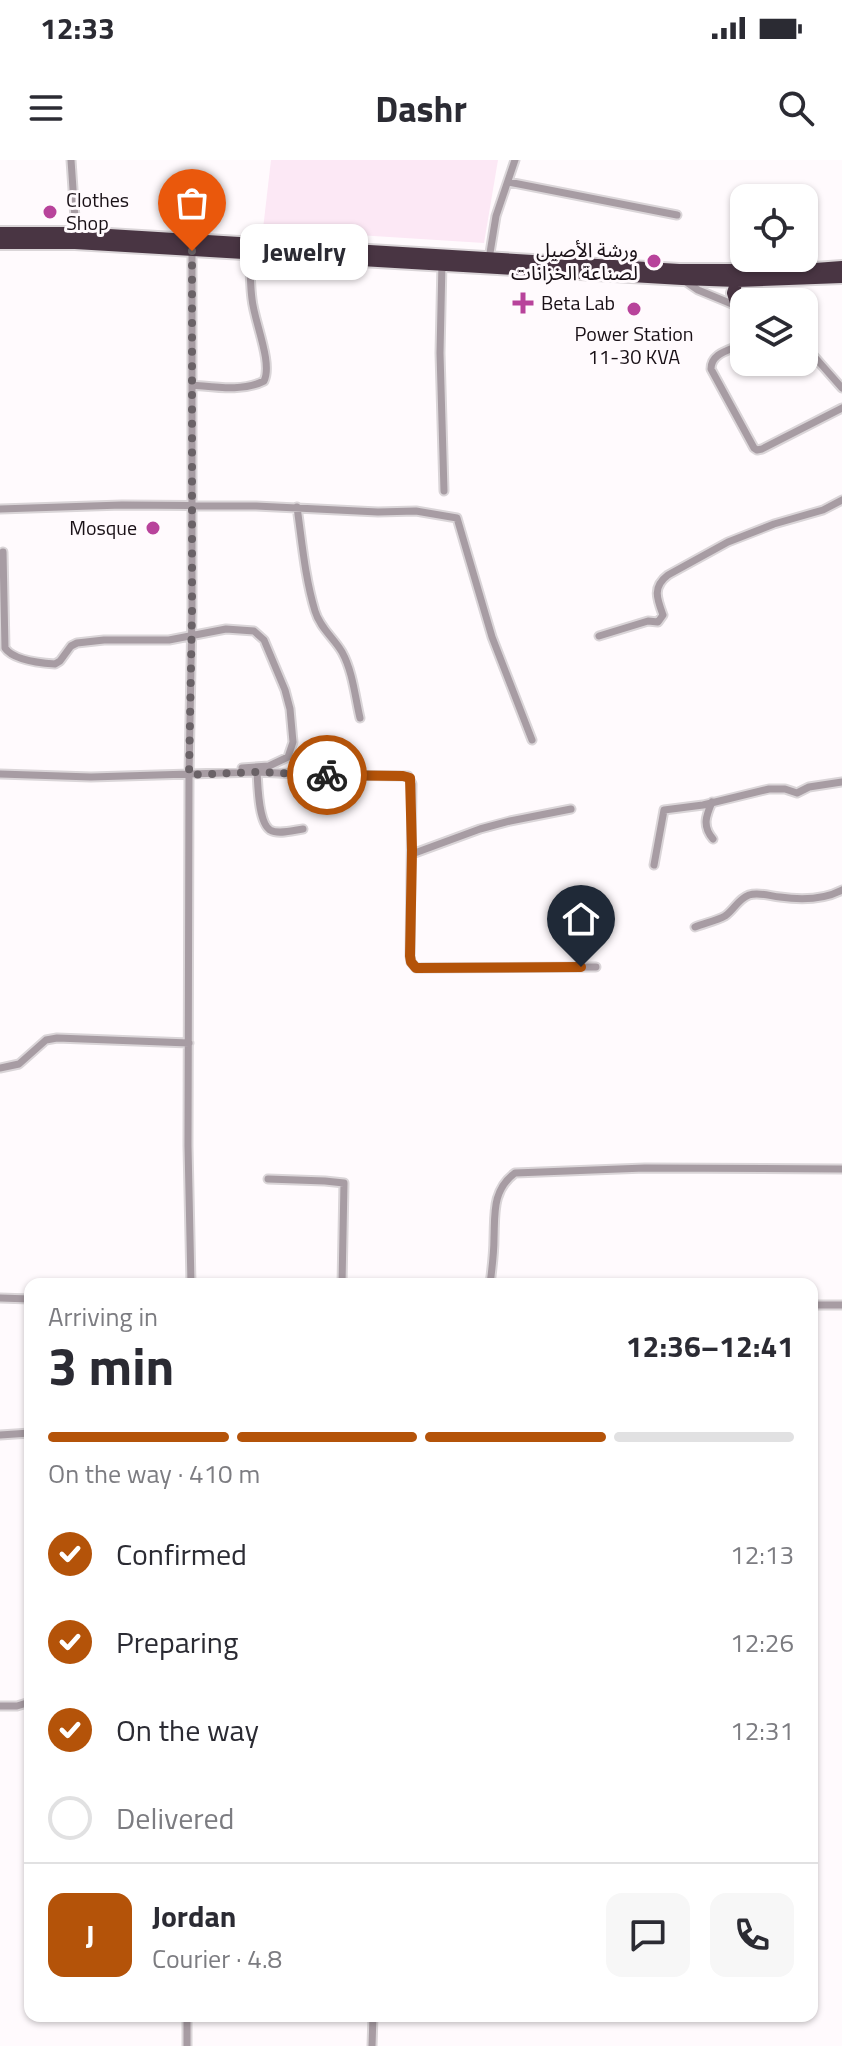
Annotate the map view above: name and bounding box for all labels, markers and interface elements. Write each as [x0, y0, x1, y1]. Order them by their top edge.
text: 12:33 [40, 5, 115, 51]
text: Dashr [375, 81, 467, 136]
icon: menu [24, 86, 68, 130]
icon: search [774, 86, 818, 130]
pin [158, 169, 226, 251]
icon: bag [170, 181, 214, 225]
place label: Clothes Shop [66, 184, 129, 238]
map controls [730, 184, 818, 376]
button: locate [730, 184, 818, 272]
marker: Clothes Shop [41, 203, 59, 221]
callout: Jewelry [240, 223, 368, 279]
text: Jewelry [262, 232, 346, 271]
place label: ورشة الأصيل لصناعة الخزانات [511, 234, 638, 288]
marker: ورشة الأصيل لصناعة الخزانات [645, 252, 663, 270]
place label: Beta Lab [541, 287, 615, 318]
button: layers [730, 288, 818, 376]
marker: Beta Lab [512, 292, 534, 314]
marker: Power Station 11-30 KVA [625, 300, 643, 318]
place label: Power Station 11-30 KVA [574, 318, 694, 372]
place label: Mosque [69, 512, 137, 543]
marker: Mosque [144, 519, 162, 537]
courier [287, 735, 367, 815]
icon: bike [305, 753, 349, 797]
pin [547, 885, 615, 967]
icon: home [559, 897, 603, 941]
text: Arriving in [48, 1297, 158, 1336]
text: 12:36–12:41 [626, 1323, 794, 1369]
text: 3 min [48, 1326, 174, 1405]
text: On the way · 410 m [48, 1454, 260, 1493]
text: Confirmed [116, 1531, 247, 1577]
icon: check [48, 1532, 92, 1576]
text: 12:13 [730, 1535, 794, 1574]
text: Preparing [116, 1619, 238, 1665]
icon: check [48, 1620, 92, 1664]
text: 12:26 [730, 1623, 794, 1662]
text: On the way [116, 1707, 259, 1753]
icon: check [48, 1708, 92, 1752]
text: 12:31 [730, 1711, 794, 1750]
text: Delivered [116, 1795, 234, 1841]
text: Jordan [152, 1893, 236, 1939]
button: chat [606, 1893, 690, 1977]
button: phone [710, 1893, 794, 1977]
text: J [85, 1912, 95, 1958]
text: Courier · 4.8 [152, 1939, 282, 1978]

